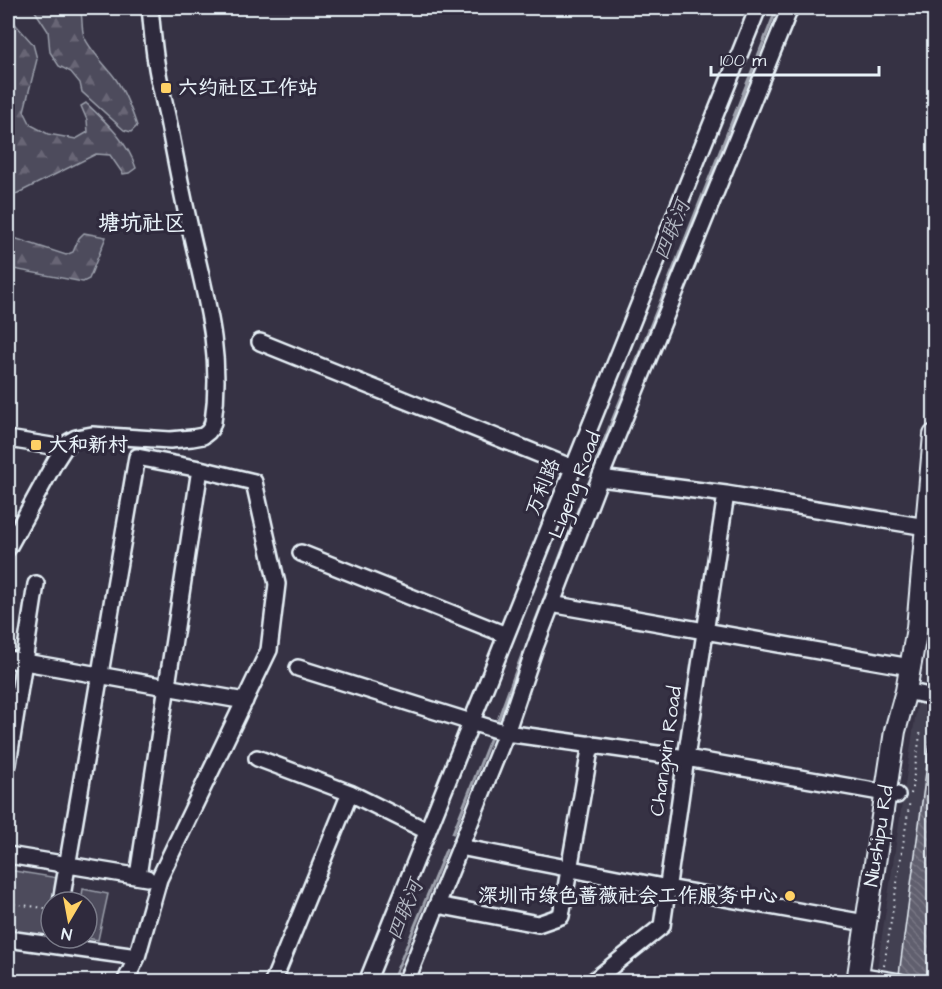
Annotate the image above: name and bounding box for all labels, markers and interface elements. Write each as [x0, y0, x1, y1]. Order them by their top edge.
scale bar [711, 39, 879, 77]
text: 100 m [720, 48, 766, 73]
place label: 六约社区工作站 [178, 74, 318, 102]
marker: 六约社区工作站 [159, 81, 173, 95]
water label: 四联河 [647, 193, 698, 265]
district label: 塘坑社区 [98, 208, 186, 239]
street label: Ligeng Road [542, 428, 609, 543]
place label: 大和新村 [48, 431, 128, 459]
marker: 大和新村 [29, 438, 43, 452]
street label: 万利路 [519, 453, 568, 520]
street label: Changxin Road [643, 684, 690, 818]
street label: Niushipu Rd [857, 783, 901, 889]
water label: 四联河 [380, 873, 431, 945]
place label: 深圳市绿色蔷薇社会工作服务中心 [478, 882, 778, 910]
marker: 深圳市绿色蔷薇社会工作服务中心 [783, 889, 797, 903]
north arrow [39, 890, 99, 950]
text: N [60, 922, 73, 945]

